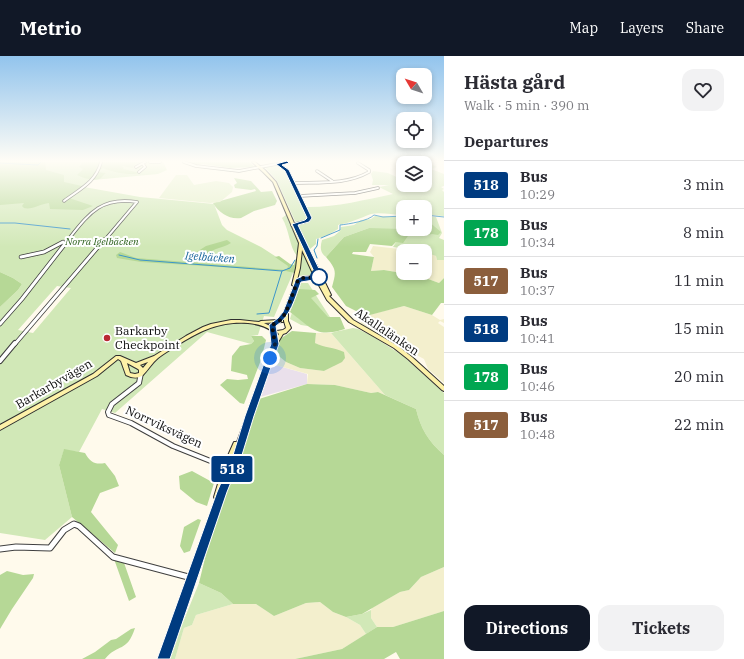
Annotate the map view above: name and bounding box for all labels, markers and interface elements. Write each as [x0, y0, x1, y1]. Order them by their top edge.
text: Metrio [20, 16, 82, 40]
text: Map [570, 19, 598, 37]
text: Layers [620, 19, 664, 37]
text: Share [686, 19, 724, 37]
north arrow [396, 68, 432, 104]
map controls [396, 68, 432, 280]
button: heart [682, 69, 724, 111]
text: Hästa gård [464, 70, 565, 94]
text: Walk · 5 min · 390 m [464, 97, 589, 114]
button: locate [396, 112, 432, 148]
text: Departures [464, 132, 548, 151]
button: layers [396, 156, 432, 192]
text: Bus [520, 167, 548, 186]
text: 3 min [683, 175, 724, 194]
text: 518 [473, 176, 499, 194]
text: 10:29 [520, 186, 555, 203]
button: + [396, 200, 432, 236]
text: Bus [520, 215, 548, 234]
text: 8 min [683, 223, 724, 242]
text: 178 [473, 224, 499, 242]
text: 10:34 [520, 234, 555, 251]
park label: Norra Igelbäcken [64, 235, 139, 248]
button: − [396, 244, 432, 280]
water label: Igelbäcken [184, 248, 236, 266]
text: Bus [520, 263, 548, 282]
unlabelled marker [310, 268, 328, 286]
text: 11 min [674, 271, 724, 290]
text: 517 [473, 272, 499, 290]
text: 10:37 [520, 282, 555, 299]
street label: Akallalänken [352, 305, 422, 359]
text: Bus [520, 311, 548, 330]
text: 15 min [674, 319, 724, 338]
text: 518 [473, 320, 499, 338]
place label: Barkarby Checkpoint [115, 323, 180, 352]
text: 10:41 [520, 330, 555, 347]
marker: Barkarby Checkpoint [102, 333, 112, 343]
your location [260, 348, 280, 368]
street label: Barkarbyvägen [13, 355, 95, 412]
text: Bus [520, 359, 548, 378]
text: 20 min [674, 367, 724, 386]
text: 178 [473, 368, 499, 386]
text: 10:46 [520, 378, 555, 395]
street label: Norrviksvägen [123, 402, 205, 451]
text: Bus [520, 407, 548, 426]
text: 22 min [674, 415, 724, 434]
text: 517 [473, 416, 499, 434]
text: 10:48 [520, 426, 555, 443]
line badge: 518 [209, 456, 255, 482]
text: 518 [219, 460, 245, 478]
button: Directions [464, 605, 590, 651]
button: Tickets [598, 605, 724, 651]

